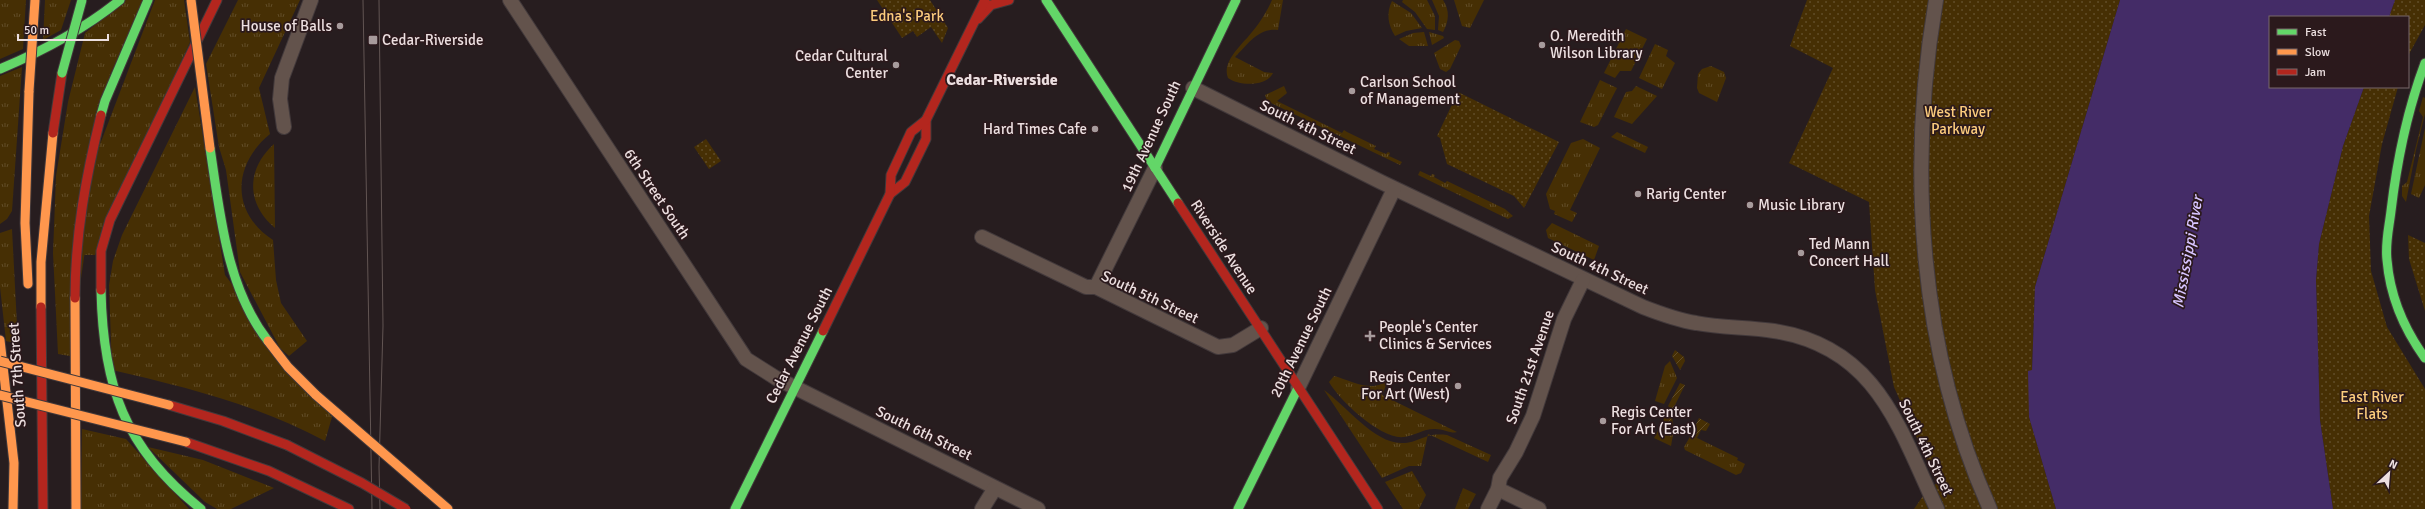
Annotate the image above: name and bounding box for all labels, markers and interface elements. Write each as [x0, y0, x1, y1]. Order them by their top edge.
park label: Edna's Park [870, 7, 944, 25]
scale bar [18, 16, 108, 42]
legend [2269, 16, 2409, 88]
place label: House of Balls [241, 17, 332, 35]
marker: House of Balls [335, 21, 345, 31]
text: 50 m [24, 23, 49, 38]
text: Fast [2305, 25, 2326, 40]
place label: O. Meredith Wilson Library [1550, 27, 1643, 62]
place label: Cedar-Riverside [382, 31, 483, 49]
marker: Cedar-Riverside [367, 34, 379, 46]
marker: O. Meredith Wilson Library [1537, 40, 1547, 50]
text: Slow [2305, 45, 2330, 60]
place label: Cedar Cultural Center [795, 47, 888, 82]
marker: Cedar Cultural Center [891, 60, 901, 70]
text: Jam [2305, 65, 2326, 80]
district label: Cedar-Riverside [946, 70, 1058, 90]
place label: Carlson School of Management [1360, 73, 1460, 108]
street label: 19th Avenue South [1117, 77, 1185, 195]
marker: Carlson School of Management [1347, 86, 1357, 96]
street label: South 4th Street [1257, 96, 1359, 158]
park label: West River Parkway [1924, 103, 1992, 138]
place label: Hard Times Cafe [983, 120, 1087, 138]
marker: Hard Times Cafe [1090, 124, 1100, 134]
street label: 6th Street South [620, 145, 694, 243]
place label: Rarig Center [1646, 185, 1727, 203]
marker: Rarig Center [1633, 189, 1643, 199]
water label: Mississippi River [2168, 192, 2208, 310]
street label: Riverside Avenue [1187, 196, 1261, 298]
place label: Music Library [1758, 196, 1845, 214]
marker: Music Library [1745, 200, 1755, 210]
place label: Ted Mann Concert Hall [1809, 235, 1889, 270]
street label: South 4th Street [1549, 238, 1651, 298]
marker: Ted Mann Concert Hall [1796, 248, 1806, 258]
street label: South 5th Street [1099, 267, 1201, 327]
street label: Cedar Avenue South [762, 284, 836, 406]
street label: 20th Avenue South [1266, 284, 1336, 400]
street label: South 21st Avenue [1502, 308, 1558, 426]
place label: People's Center Clinics & Services [1379, 318, 1492, 353]
street label: South 7th Street [4, 322, 30, 428]
marker: People's Center Clinics & Services [1364, 330, 1376, 342]
place label: Regis Center For Art (West) [1361, 368, 1450, 403]
marker: Regis Center For Art (West) [1453, 381, 1463, 391]
park label: East River Flats [2340, 388, 2404, 423]
street label: South 4th Street [1895, 396, 1957, 498]
street label: South 6th Street [873, 402, 975, 464]
place label: Regis Center For Art (East) [1611, 403, 1696, 438]
marker: Regis Center For Art (East) [1598, 416, 1608, 426]
north arrow [2369, 453, 2409, 493]
text: N [2387, 457, 2399, 472]

